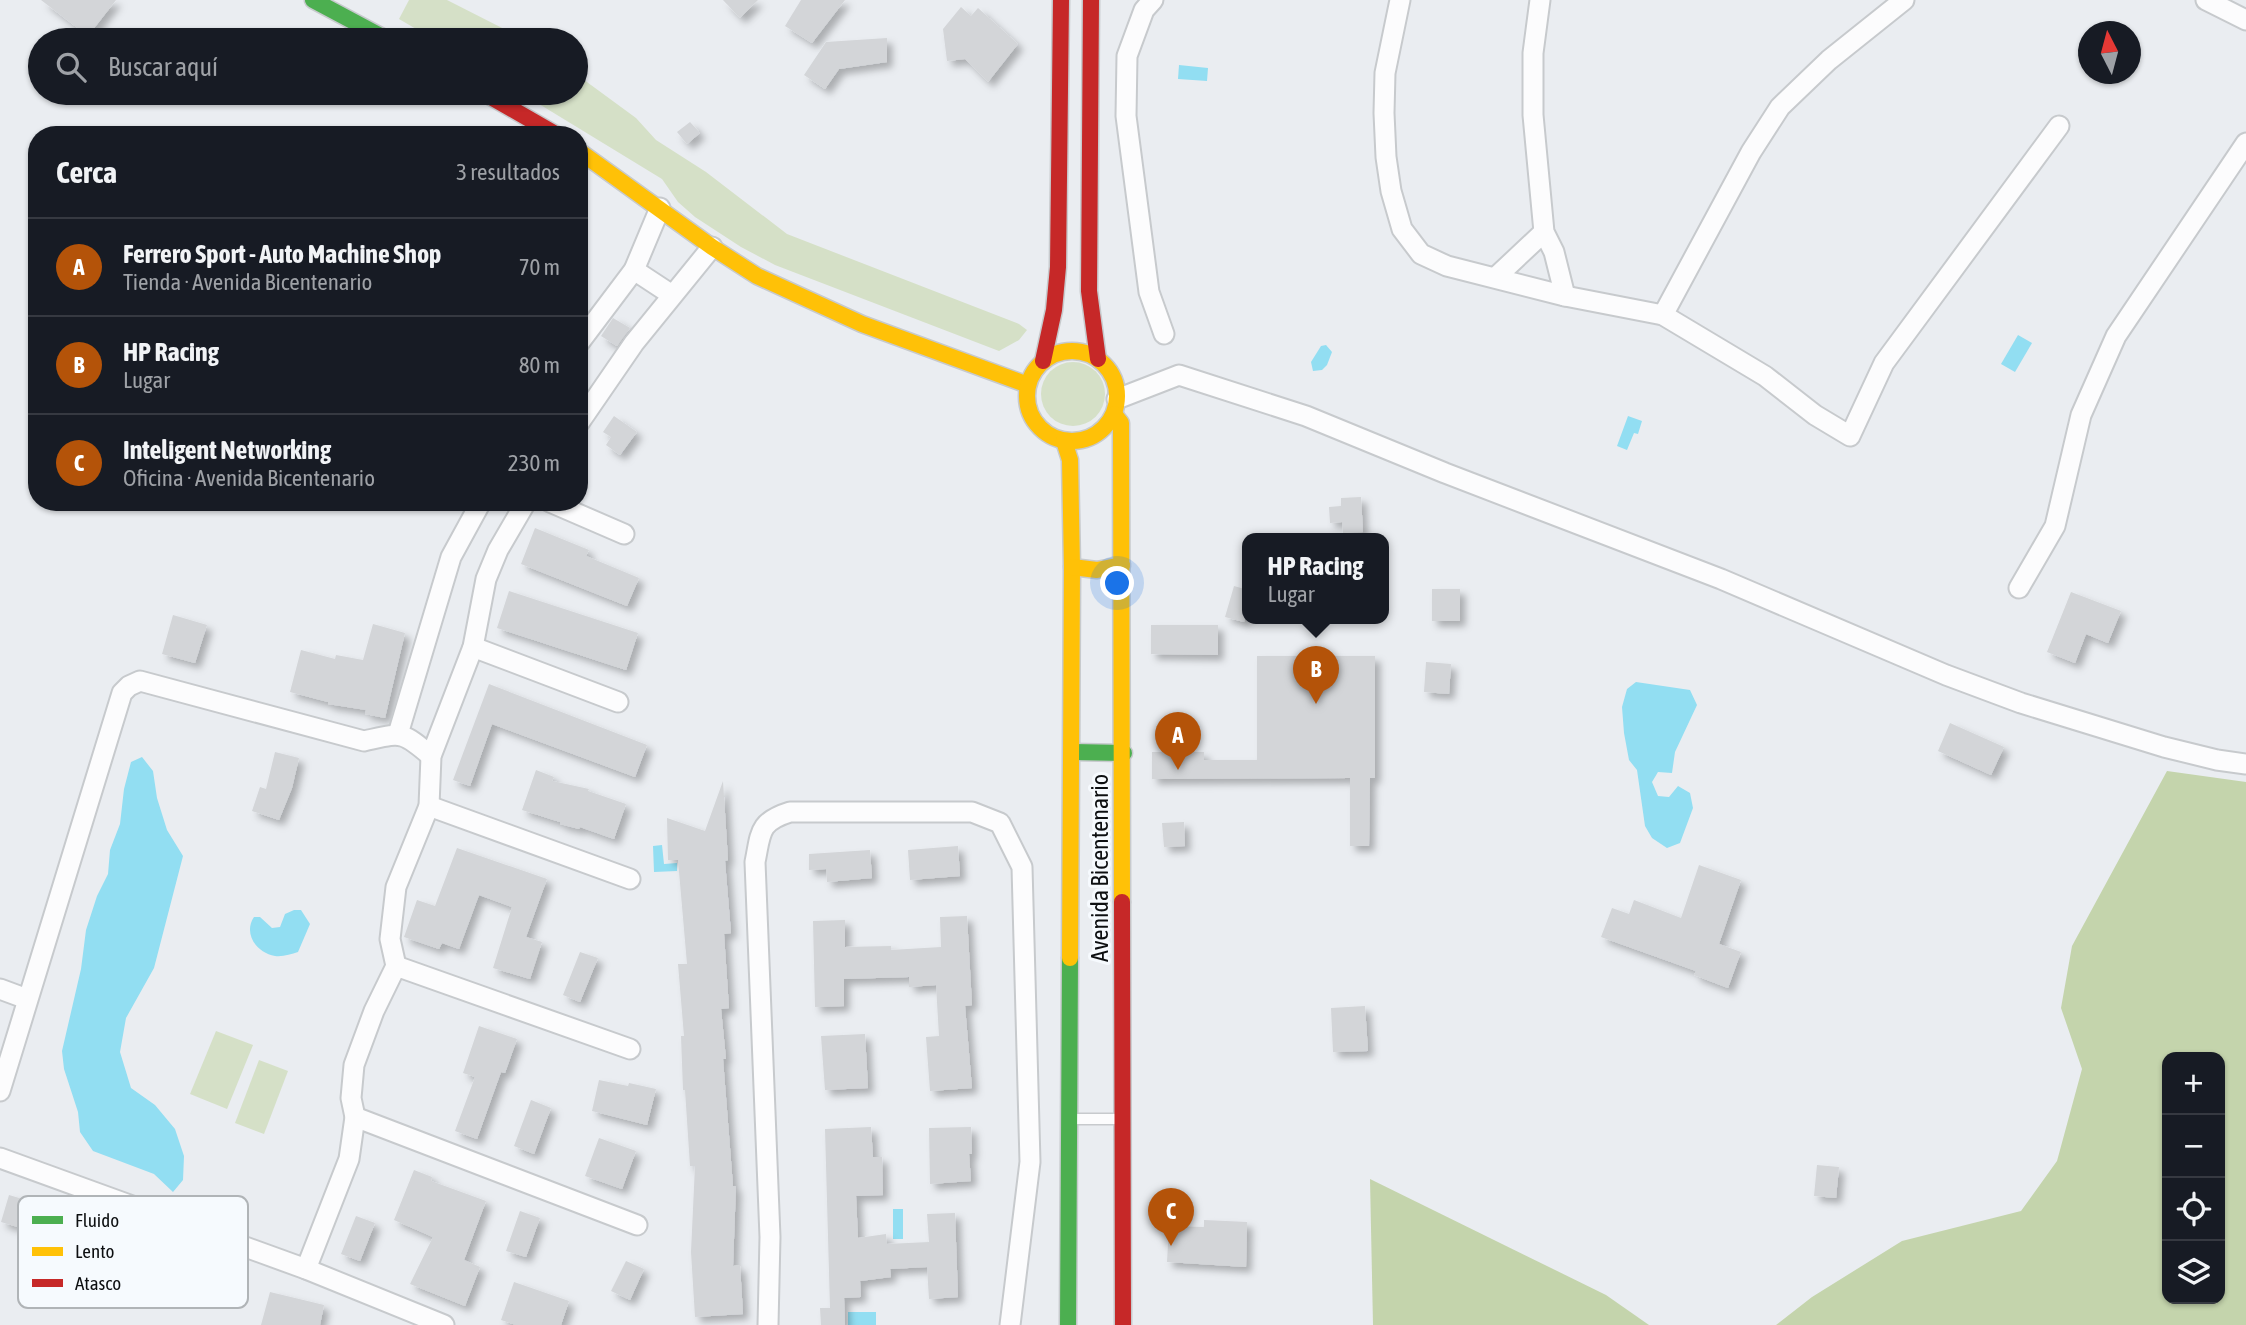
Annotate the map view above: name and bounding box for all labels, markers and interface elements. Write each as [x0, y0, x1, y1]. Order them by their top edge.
north arrow [2078, 21, 2141, 84]
search box [28, 28, 588, 105]
icon: search [52, 48, 90, 86]
text: Buscar aquí [108, 52, 218, 82]
text: Cerca [56, 155, 117, 189]
text: 3 resultados [456, 159, 560, 185]
text: Ferrero Sport - Auto Machine Shop [123, 239, 441, 269]
text: A [73, 254, 85, 280]
text: 70 m [519, 254, 560, 280]
text: Tienda · Avenida Bicentenario [123, 269, 372, 295]
text: HP Racing [123, 337, 219, 367]
text: B [74, 352, 84, 378]
text: 80 m [519, 352, 560, 378]
text: Lugar [123, 367, 170, 393]
text: Inteligent Networking [123, 435, 331, 465]
text: C [74, 450, 84, 476]
text: 230 m [508, 450, 560, 476]
text: Oficina · Avenida Bicentenario [123, 465, 375, 491]
popup [1242, 533, 1389, 624]
text: HP Racing [1268, 551, 1363, 581]
your location [1100, 566, 1134, 600]
text: Lugar [1268, 581, 1314, 607]
pin: B [1293, 646, 1339, 704]
pin: A [1155, 712, 1201, 770]
street label: Avenida Bicentenario [1086, 774, 1113, 962]
map controls [2162, 1052, 2225, 1304]
button: + [2162, 1052, 2225, 1115]
button: − [2162, 1115, 2225, 1178]
button: locate [2162, 1178, 2225, 1241]
pin: C [1148, 1188, 1194, 1246]
legend [18, 1196, 248, 1308]
text: Fluido [75, 1209, 119, 1231]
text: Lento [75, 1240, 114, 1262]
button: layers [2162, 1241, 2225, 1304]
text: Atasco [75, 1272, 121, 1294]

